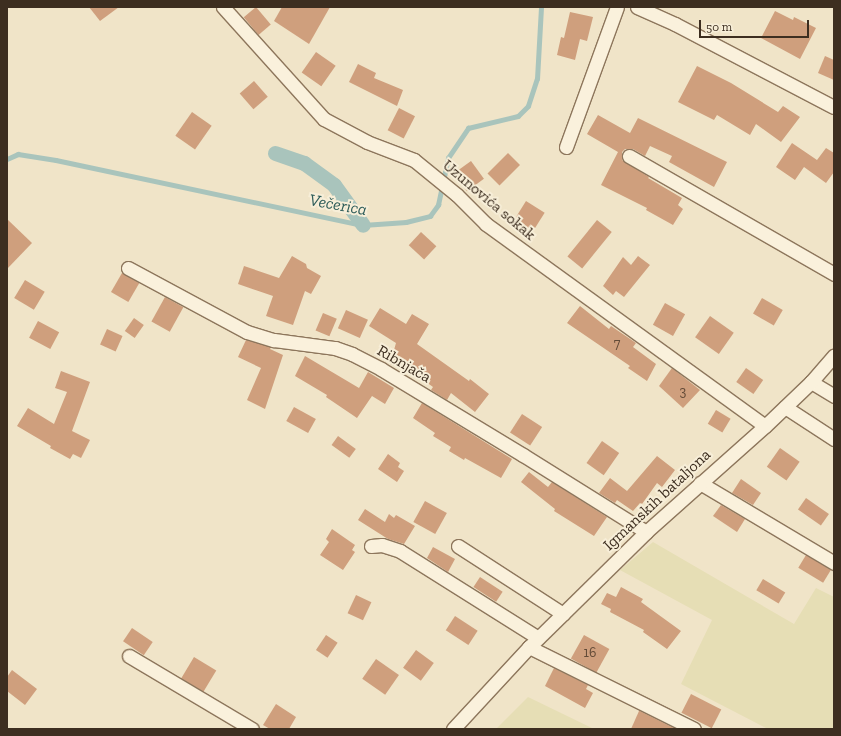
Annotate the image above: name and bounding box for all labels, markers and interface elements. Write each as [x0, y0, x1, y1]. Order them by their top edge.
scale bar [701, 12, 811, 38]
text: 50 m [706, 20, 732, 34]
street label: Uzunovića sokak [439, 156, 539, 244]
water label: Večerica [308, 190, 368, 220]
house number: 7 [614, 336, 620, 352]
street label: Ribnjača [374, 341, 434, 387]
house number: 3 [680, 384, 686, 400]
street label: Igmanskih bataljona [599, 445, 715, 555]
house number: 16 [584, 645, 596, 661]

